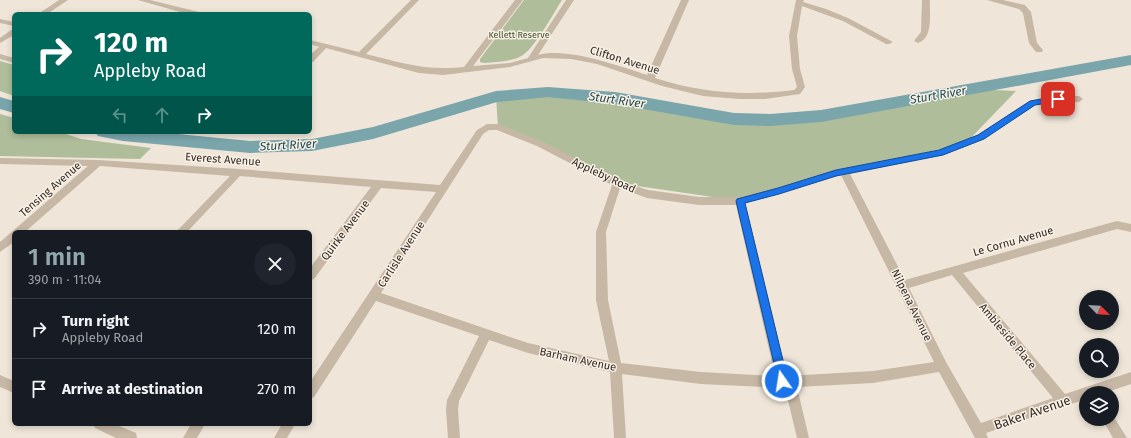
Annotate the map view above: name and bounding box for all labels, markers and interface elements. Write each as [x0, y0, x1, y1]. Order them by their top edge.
text: 120 m [94, 26, 168, 59]
icon: right [28, 28, 80, 80]
park label: Kellett Reserve [488, 30, 550, 40]
street label: Clifton Avenue [588, 44, 661, 77]
text: Appleby Road [94, 60, 206, 82]
pin [1041, 82, 1075, 116]
water label: Sturt River [908, 83, 968, 107]
icon: arrive [1047, 88, 1069, 110]
water label: Sturt River [587, 89, 646, 111]
icon: left [109, 104, 131, 126]
icon: ahead [151, 104, 173, 126]
icon: right [193, 104, 215, 126]
water label: Sturt River [258, 137, 317, 154]
street label: Everest Avenue [185, 150, 261, 169]
street label: Appleby Road [570, 155, 638, 196]
street label: Tensing Avenue [17, 159, 84, 220]
street label: Quirke Avenue [318, 198, 372, 263]
street label: Carlisle Avenue [375, 219, 428, 290]
street label: Le Cornu Avenue [971, 224, 1055, 259]
text: 1 min [28, 243, 86, 271]
button: close [254, 243, 296, 285]
street label: Nilpena Avenue [889, 267, 935, 343]
text: 390 m · 11:04 [28, 272, 101, 287]
north arrow [1079, 290, 1119, 330]
map controls [1079, 290, 1119, 426]
street label: Ambleside Place [976, 301, 1039, 372]
text: Turn right [62, 312, 129, 330]
icon: right [28, 318, 50, 340]
text: 120 m [257, 320, 296, 338]
text: Appleby Road [62, 330, 143, 345]
button: search [1079, 338, 1119, 378]
street label: Barham Avenue [538, 345, 617, 374]
position arrow [761, 360, 803, 402]
icon: arrive [28, 378, 50, 400]
text: Arrive at destination [62, 380, 203, 398]
text: 270 m [257, 380, 296, 398]
button: layers [1079, 386, 1119, 426]
street label: Baker Avenue [992, 392, 1073, 433]

